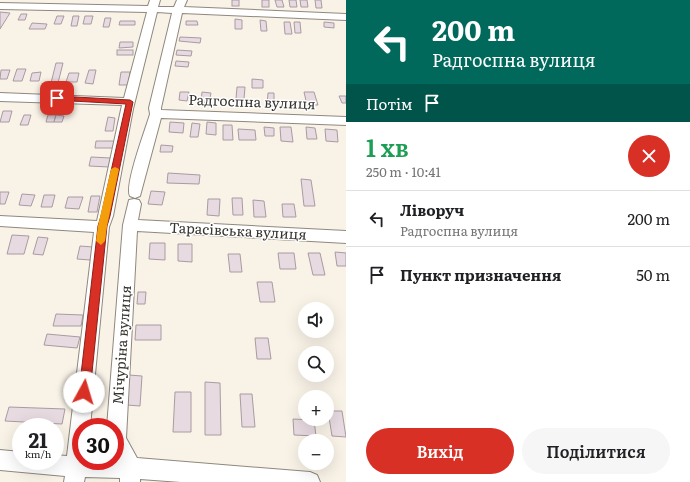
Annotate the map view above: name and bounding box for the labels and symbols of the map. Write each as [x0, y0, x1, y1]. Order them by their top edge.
pin [40, 81, 74, 115]
street label: Радгоспна вулиця [188, 89, 316, 113]
street label: Тарасівська вулиця [169, 216, 307, 244]
street label: Мічуріна вулиця [107, 285, 135, 405]
position arrow [63, 371, 105, 413]
speed limit sign: 30 [72, 418, 124, 470]

